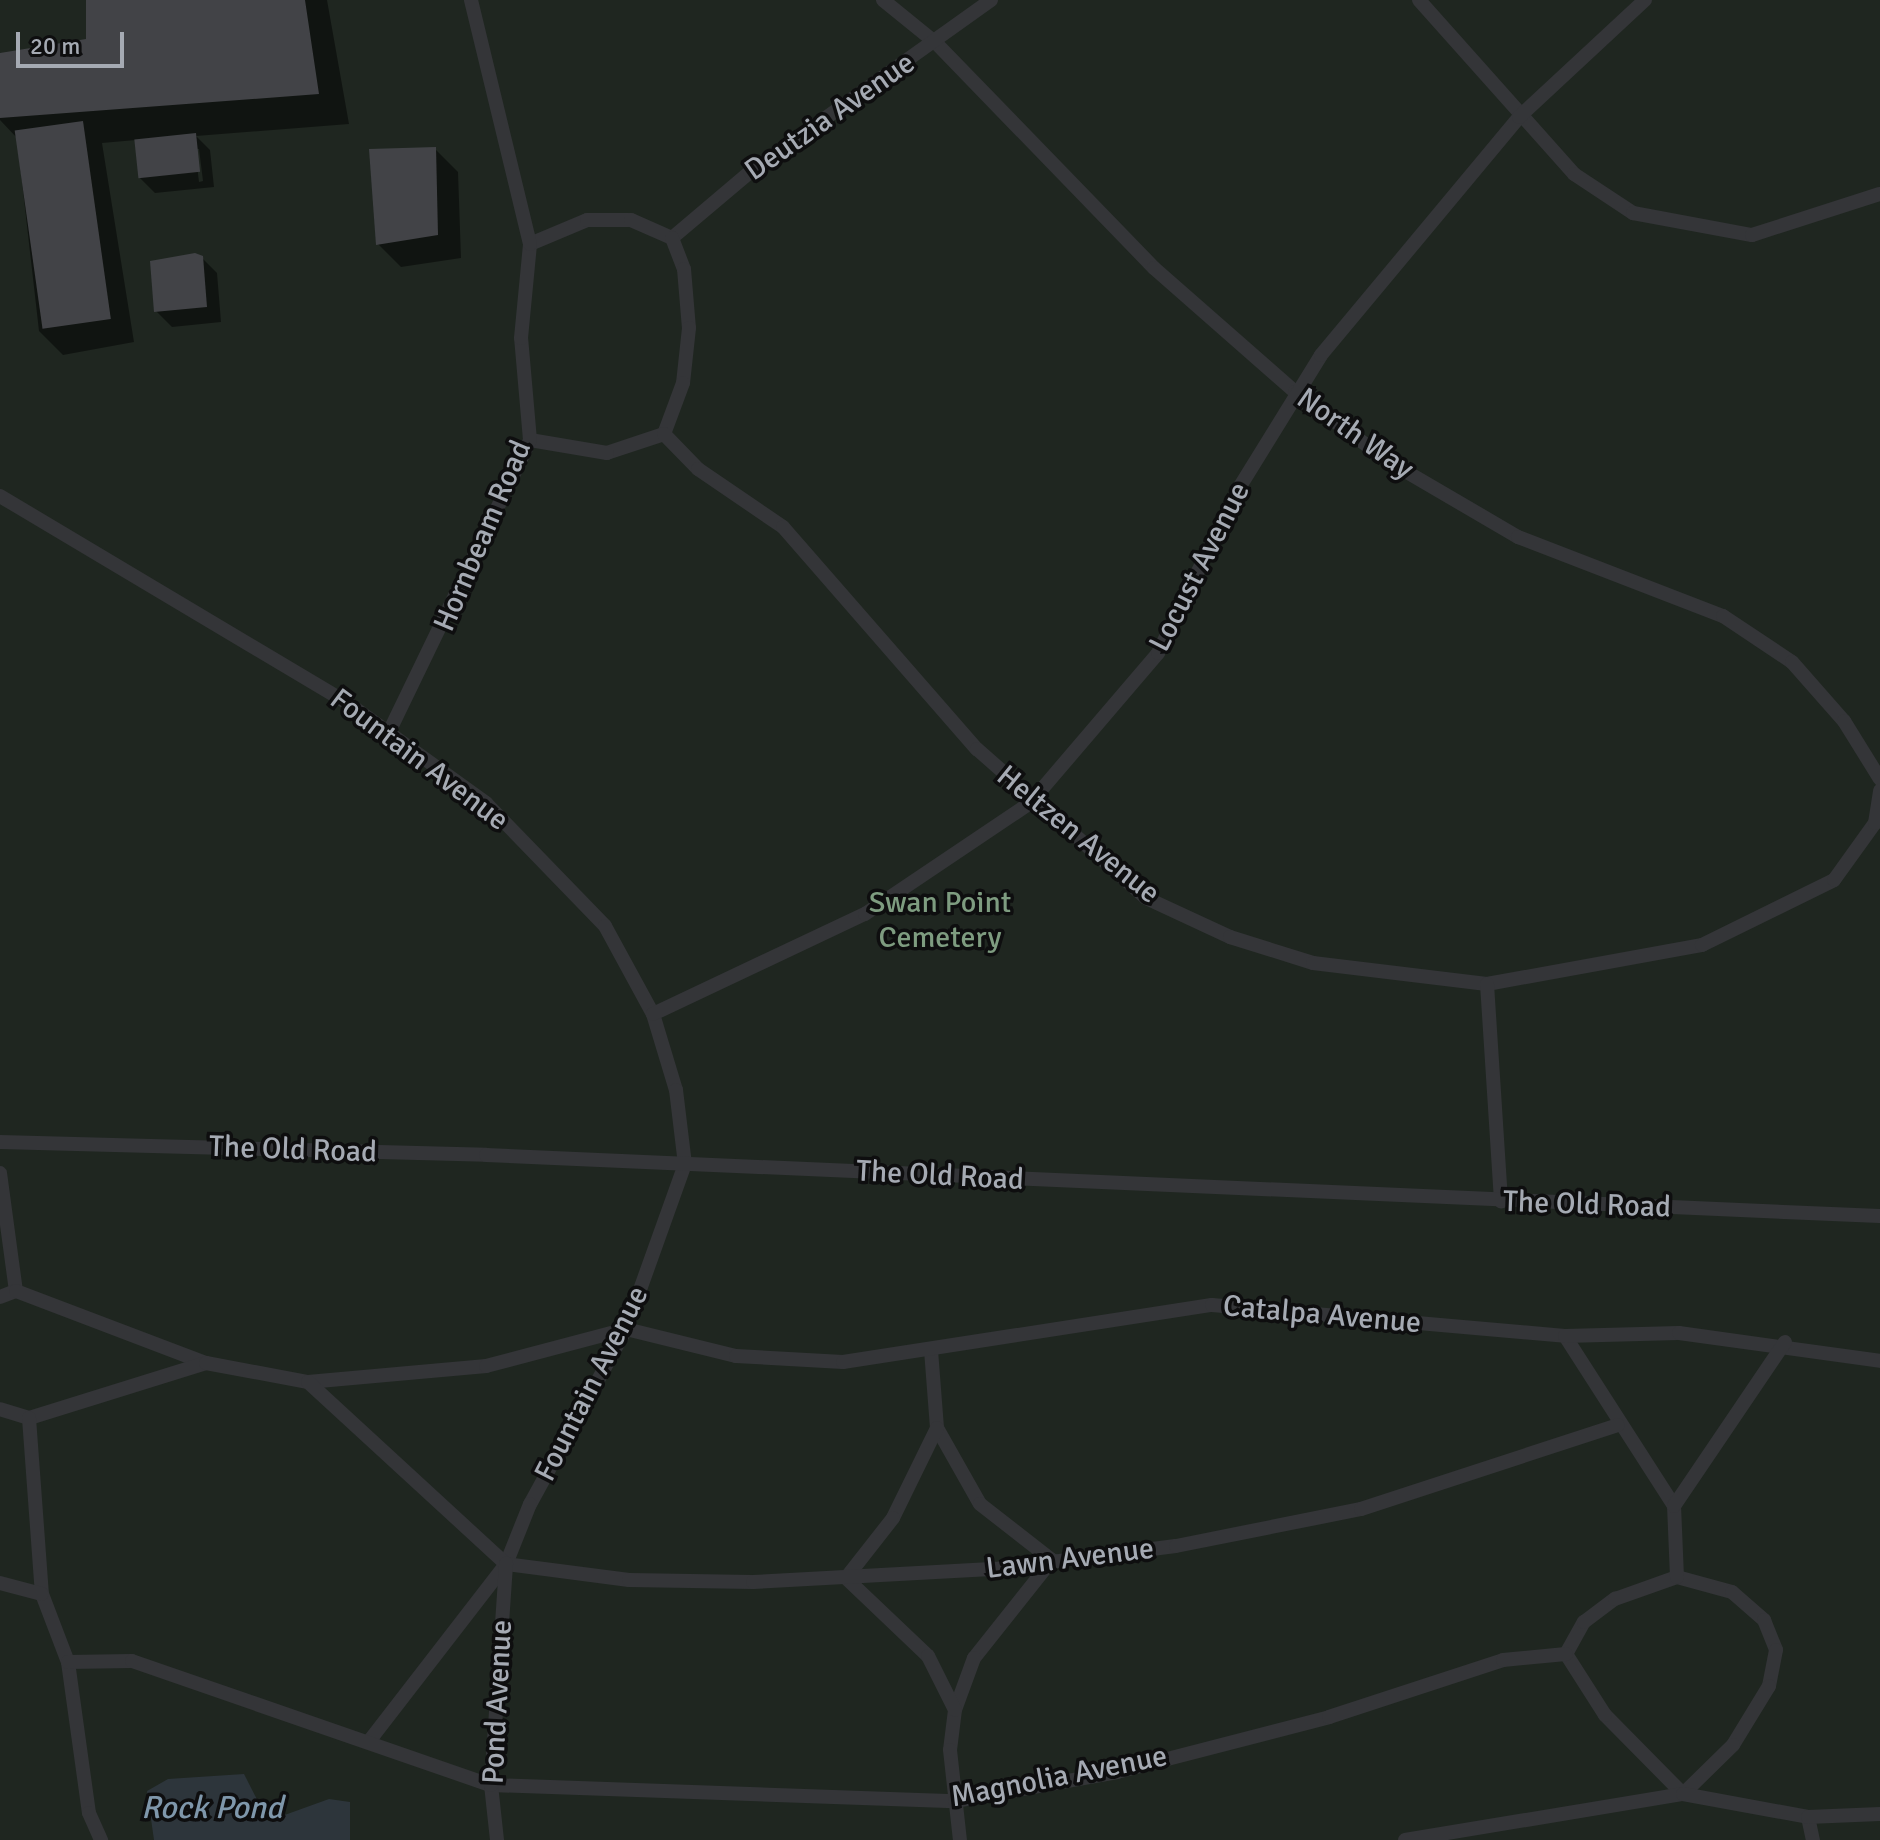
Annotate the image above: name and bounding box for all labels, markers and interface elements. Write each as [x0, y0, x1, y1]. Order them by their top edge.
scale bar [20, 16, 128, 66]
text: 20 m [30, 31, 80, 61]
street label: Deutzia Avenue [738, 45, 922, 189]
street label: North Way [1290, 381, 1420, 487]
street label: Hornbeam Road [427, 435, 539, 637]
street label: Locust Avenue [1142, 476, 1258, 658]
street label: Fountain Avenue [323, 681, 515, 839]
street label: Heltzen Avenue [989, 758, 1167, 912]
park label: Swan Point Cemetery [869, 885, 1011, 956]
street label: The Old Road [209, 1129, 377, 1171]
street label: The Old Road [855, 1154, 1025, 1198]
street label: The Old Road [1503, 1184, 1671, 1226]
street label: Fountain Avenue [527, 1281, 657, 1487]
street label: Catalpa Avenue [1221, 1288, 1423, 1342]
street label: Lawn Avenue [984, 1531, 1156, 1587]
street label: Pond Avenue [476, 1619, 520, 1785]
street label: Magnolia Avenue [948, 1738, 1170, 1816]
water label: Rock Pond [141, 1789, 283, 1827]

